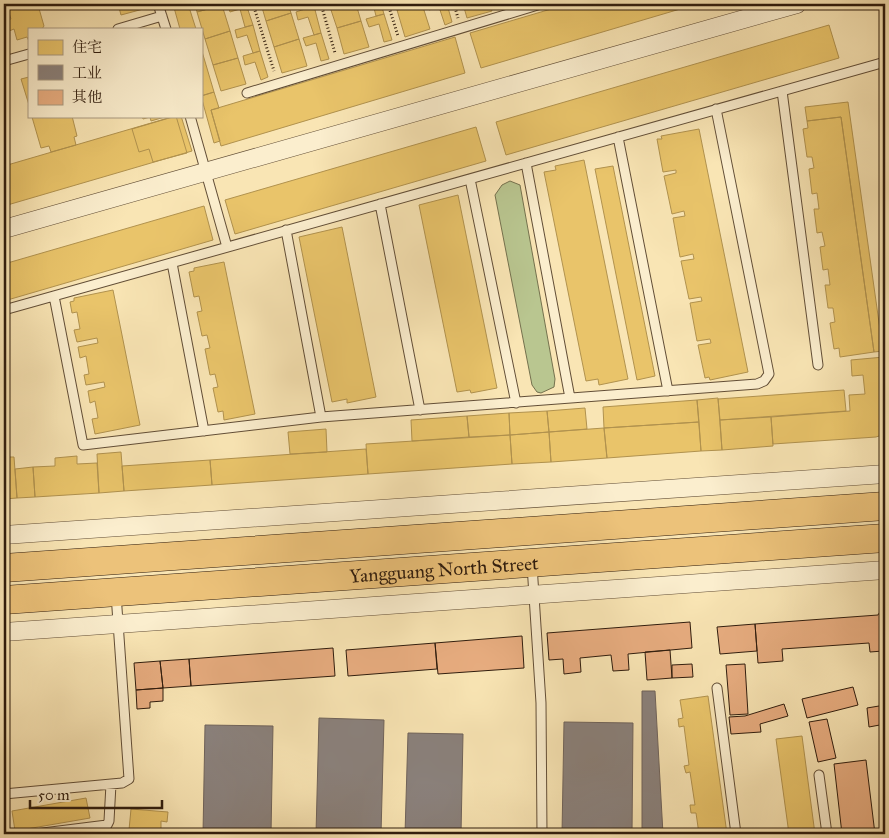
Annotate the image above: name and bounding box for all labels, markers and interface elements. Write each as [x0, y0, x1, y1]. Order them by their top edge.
legend [28, 28, 202, 118]
text: 住宅 [72, 38, 102, 56]
text: 工业 [72, 64, 102, 82]
text: 其他 [72, 88, 102, 106]
street label: Yangguang North Street [348, 551, 540, 588]
scale bar [30, 778, 162, 810]
text: 50 m [38, 786, 70, 804]

